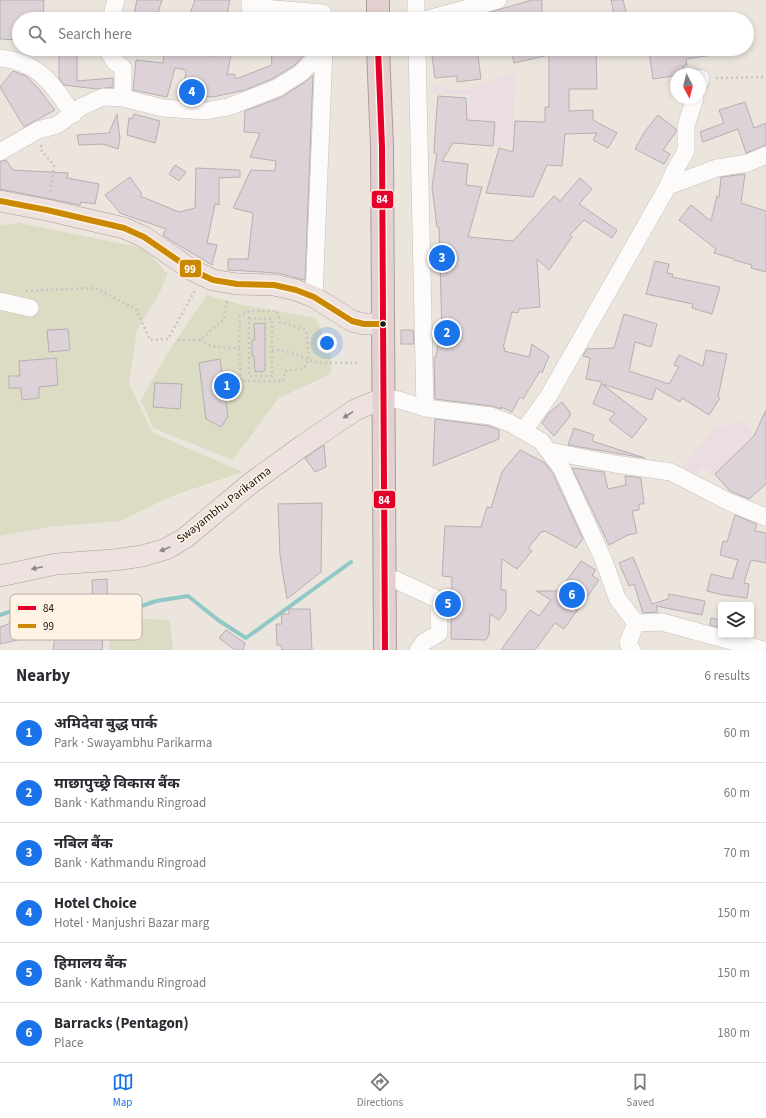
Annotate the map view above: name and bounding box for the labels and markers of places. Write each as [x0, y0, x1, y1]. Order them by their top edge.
pin: 4 [179, 77, 205, 107]
pin: 3 [429, 243, 455, 273]
pin: 2 [434, 318, 460, 348]
unlabelled marker [378, 319, 388, 329]
pin: 1 [214, 371, 240, 401]
pin: 6 [559, 580, 585, 610]
pin: 5 [435, 589, 461, 619]

